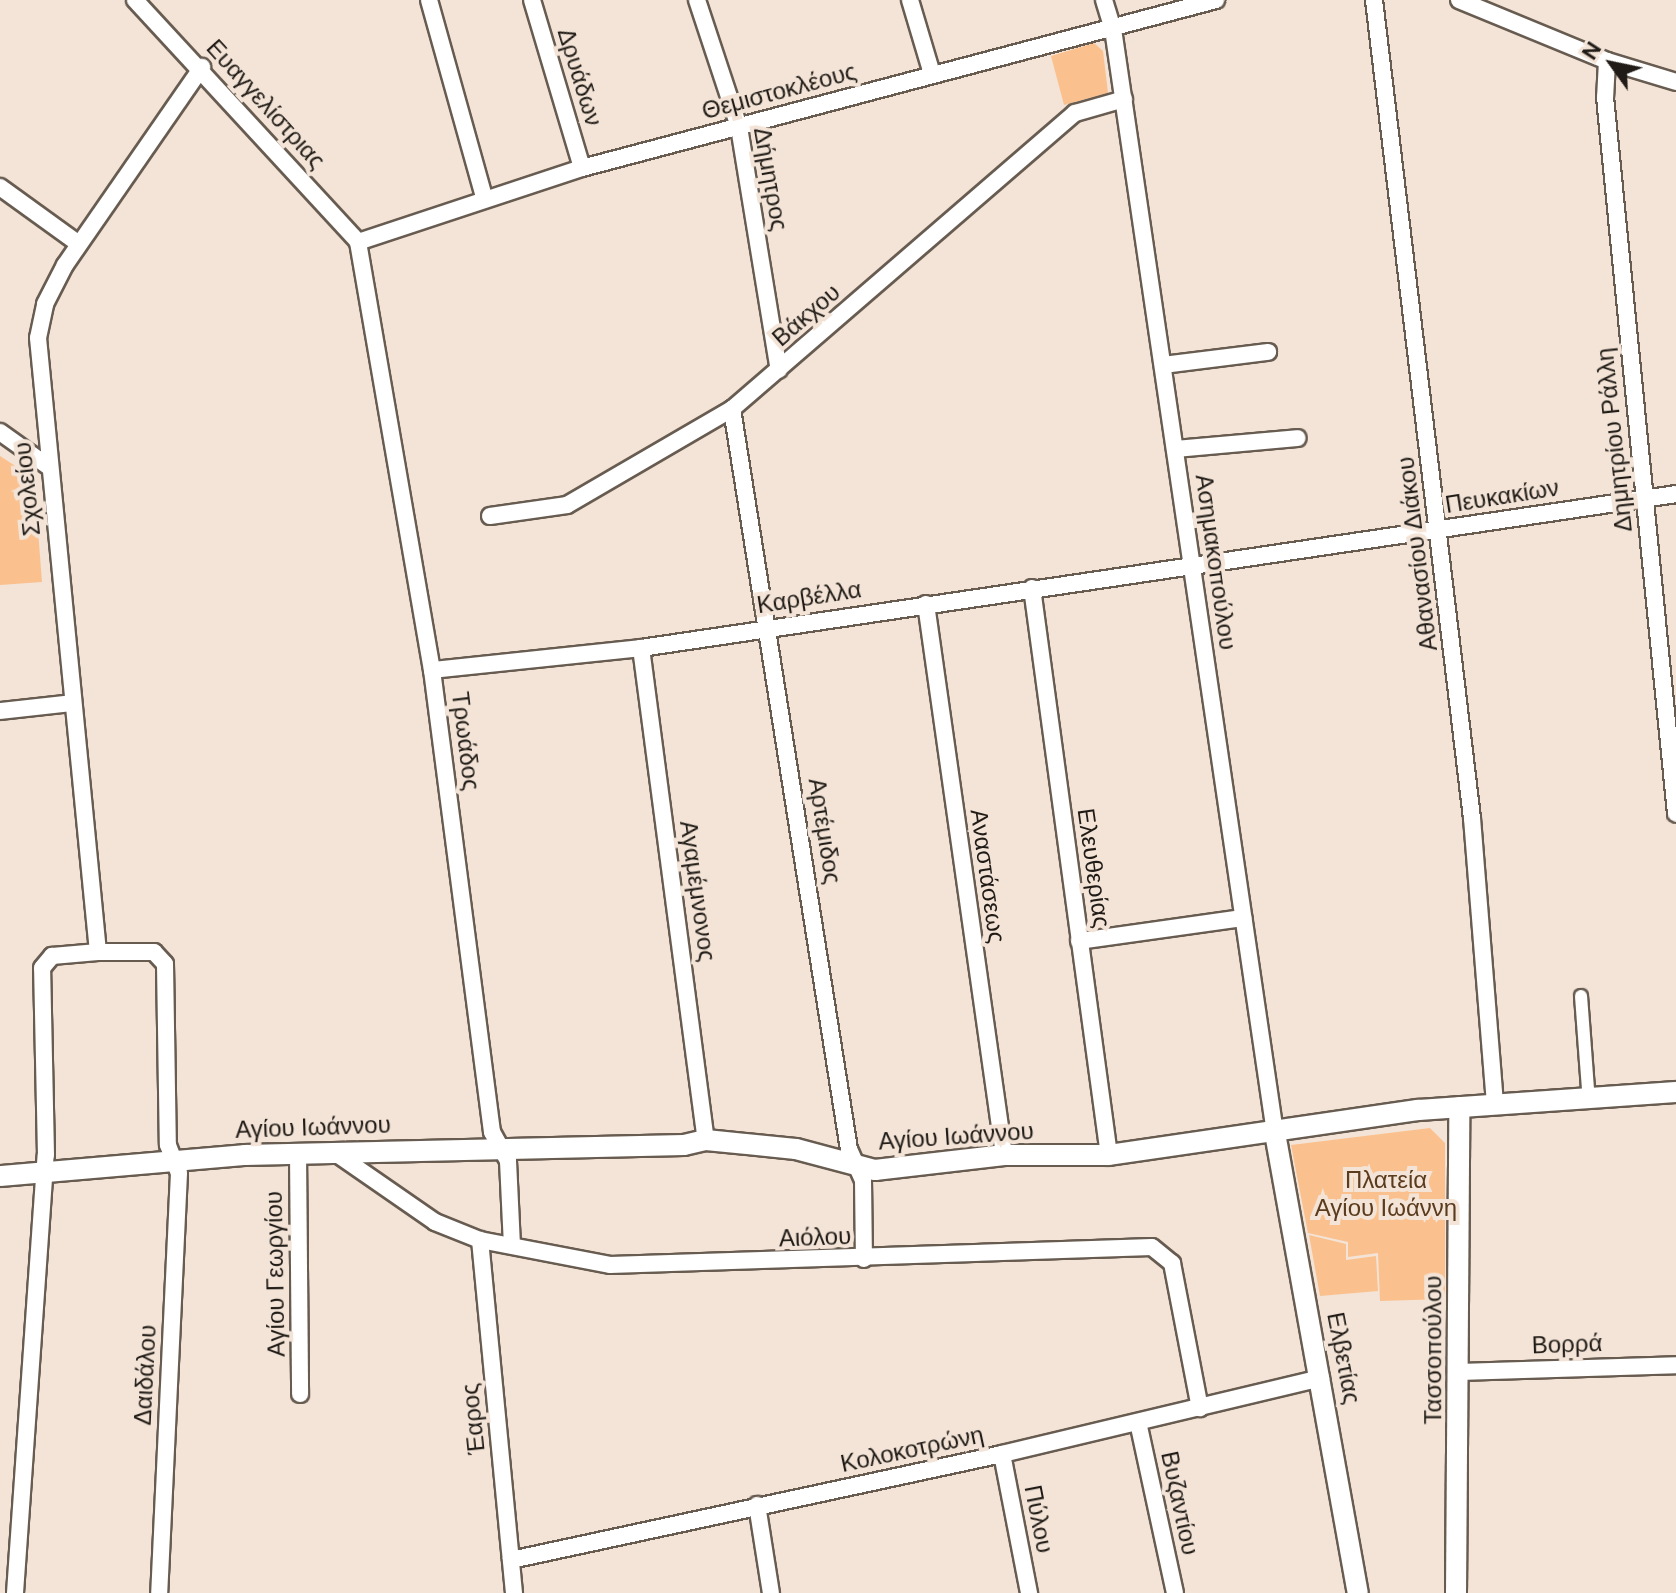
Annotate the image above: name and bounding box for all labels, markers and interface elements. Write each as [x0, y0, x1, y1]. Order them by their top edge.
north arrow [1572, 24, 1652, 104]
street label: Δρυάδων [551, 25, 609, 129]
street label: Ευαγγελίστριας [201, 34, 331, 174]
text: N [1575, 36, 1608, 65]
street label: Θεμιστοκλέους [699, 57, 859, 125]
street label: Δήμητρος [748, 125, 794, 233]
street label: Βάκχου [766, 278, 846, 352]
street label: Δημητρίου Ράλλη [1590, 346, 1638, 534]
street label: Σχολείου [8, 441, 46, 537]
street label: Αθανασίου Διάκου [1391, 455, 1443, 653]
street label: Ασημακοπούλου [1189, 472, 1243, 652]
street label: Πευκακίων [1443, 473, 1561, 519]
street label: Καρβέλλα [755, 575, 863, 619]
street label: Τρωάδος [446, 690, 486, 792]
street label: Αρτέμιδος [802, 776, 848, 886]
street label: Ελευθερίας [1071, 806, 1117, 930]
street label: Αναστάσεως [964, 807, 1012, 945]
street label: Αγαμέμνονος [674, 819, 722, 963]
street label: Αγίου Ιωάννου [235, 1110, 391, 1144]
street label: Αγίου Ιωάννου [877, 1116, 1035, 1156]
park label: Πλατεία Αγίου Ιωάννη [1315, 1166, 1457, 1222]
street label: Αγίου Γεωργίου [259, 1191, 291, 1357]
street label: Αιόλου [778, 1221, 852, 1253]
street label: Τασσοπούλου [1419, 1276, 1447, 1424]
street label: Ελβετίας [1321, 1310, 1367, 1406]
street label: Δαιδάλου [128, 1324, 162, 1426]
street label: Βορρά [1531, 1328, 1603, 1360]
street label: Έαρος [455, 1382, 491, 1456]
street label: Κολοκοτρώνη [838, 1420, 986, 1478]
street label: Βυζαντίου [1155, 1449, 1205, 1557]
street label: Πύλου [1018, 1483, 1060, 1555]

